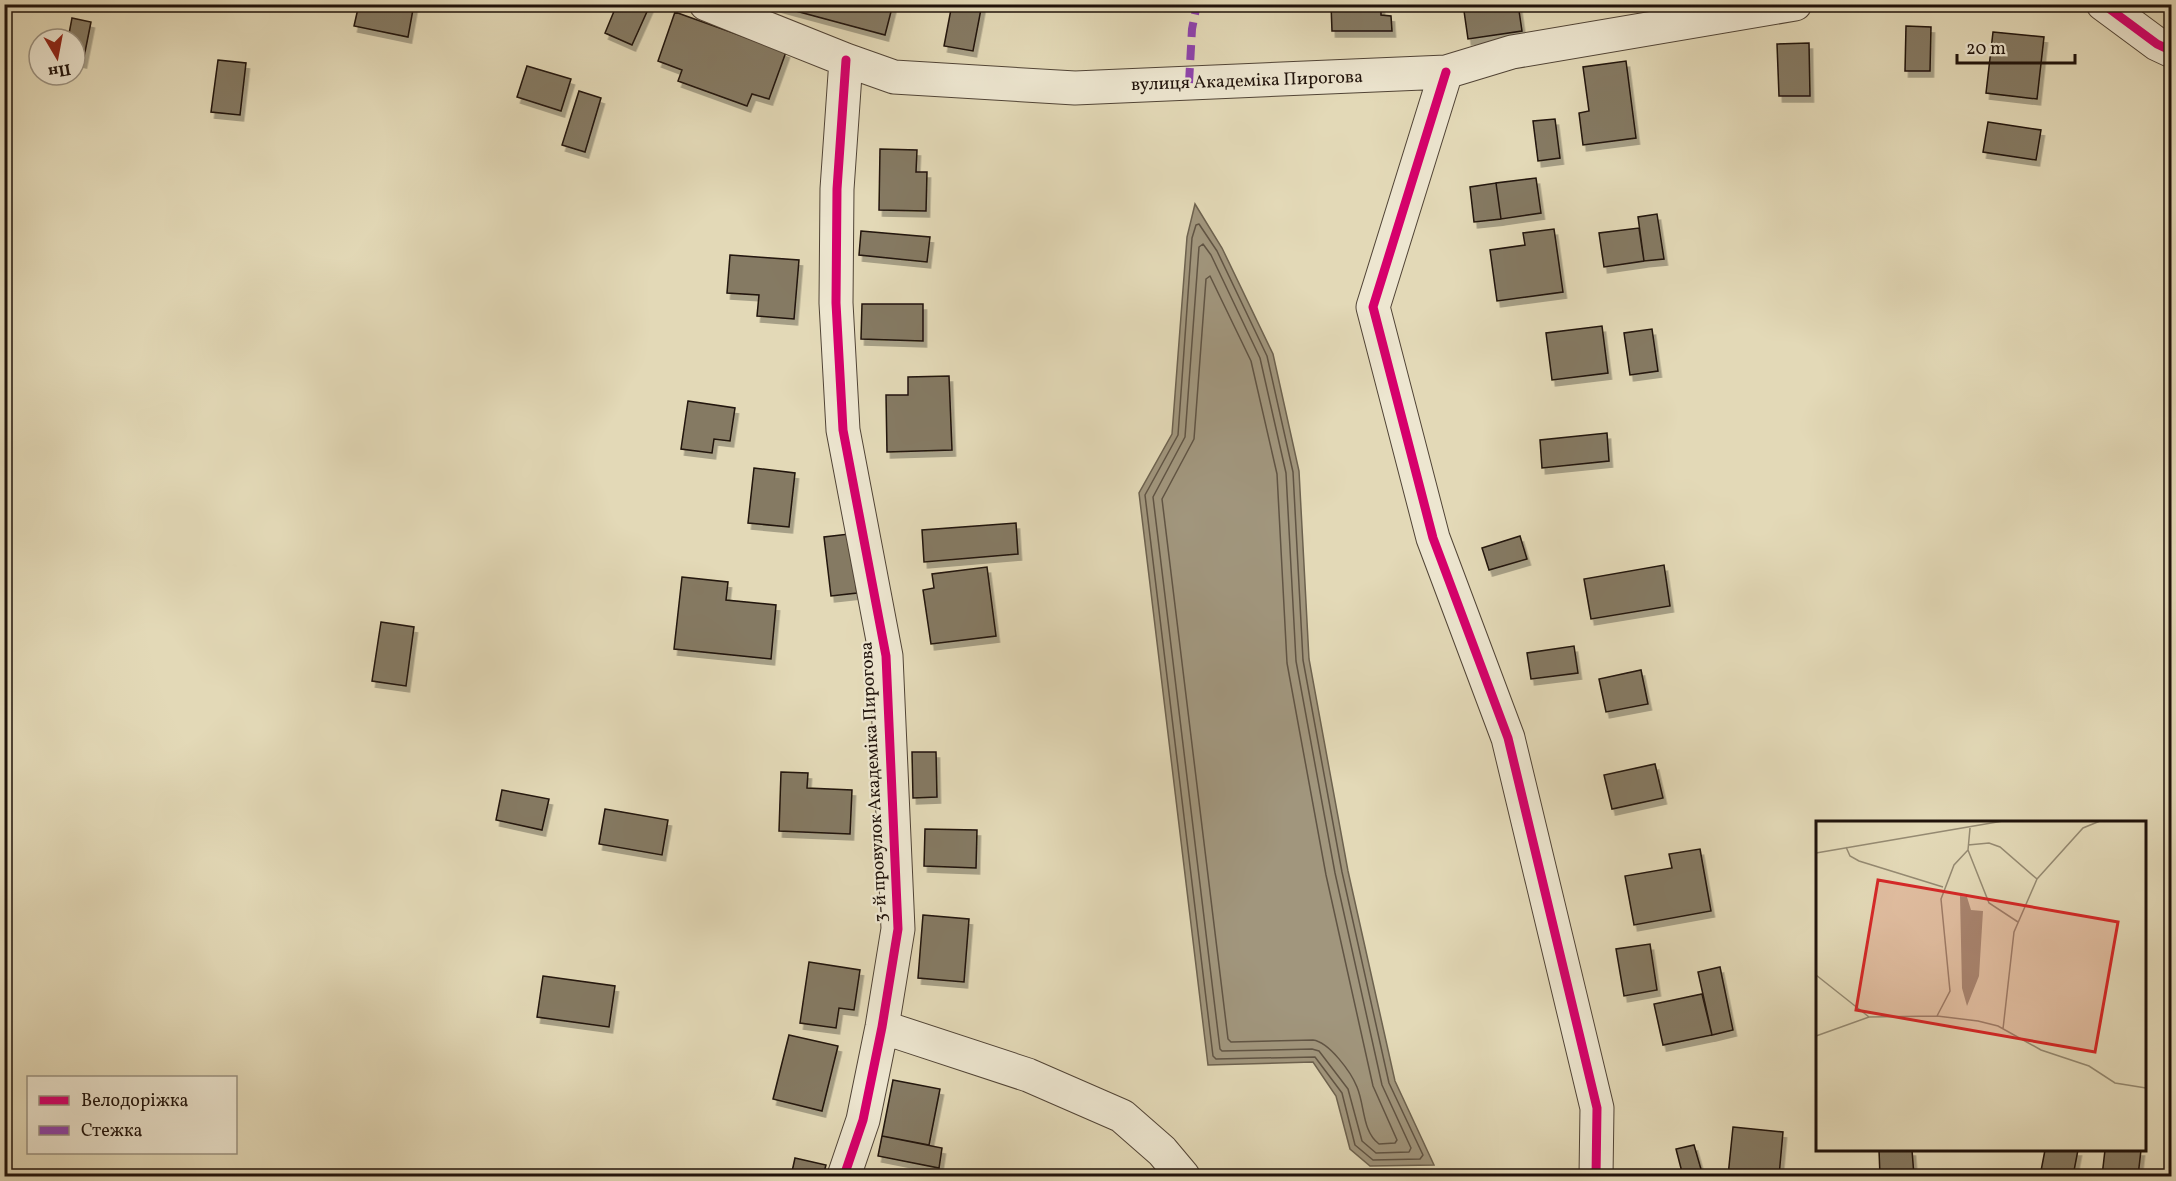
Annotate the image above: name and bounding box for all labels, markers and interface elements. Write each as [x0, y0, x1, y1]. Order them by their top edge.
north arrow [27, 27, 87, 87]
scale bar [1957, 27, 2076, 65]
text: 20 m [1966, 37, 2006, 62]
text: Пн [46, 57, 72, 83]
street label: вулиця Академіка Пирогова [1131, 65, 1363, 98]
street label: 3-й провулок Академіка Пирогова [855, 641, 894, 923]
inset map [1816, 821, 2146, 1151]
legend [27, 1076, 237, 1154]
text: Велодоріжка [81, 1089, 189, 1114]
text: Стежка [81, 1119, 143, 1144]

